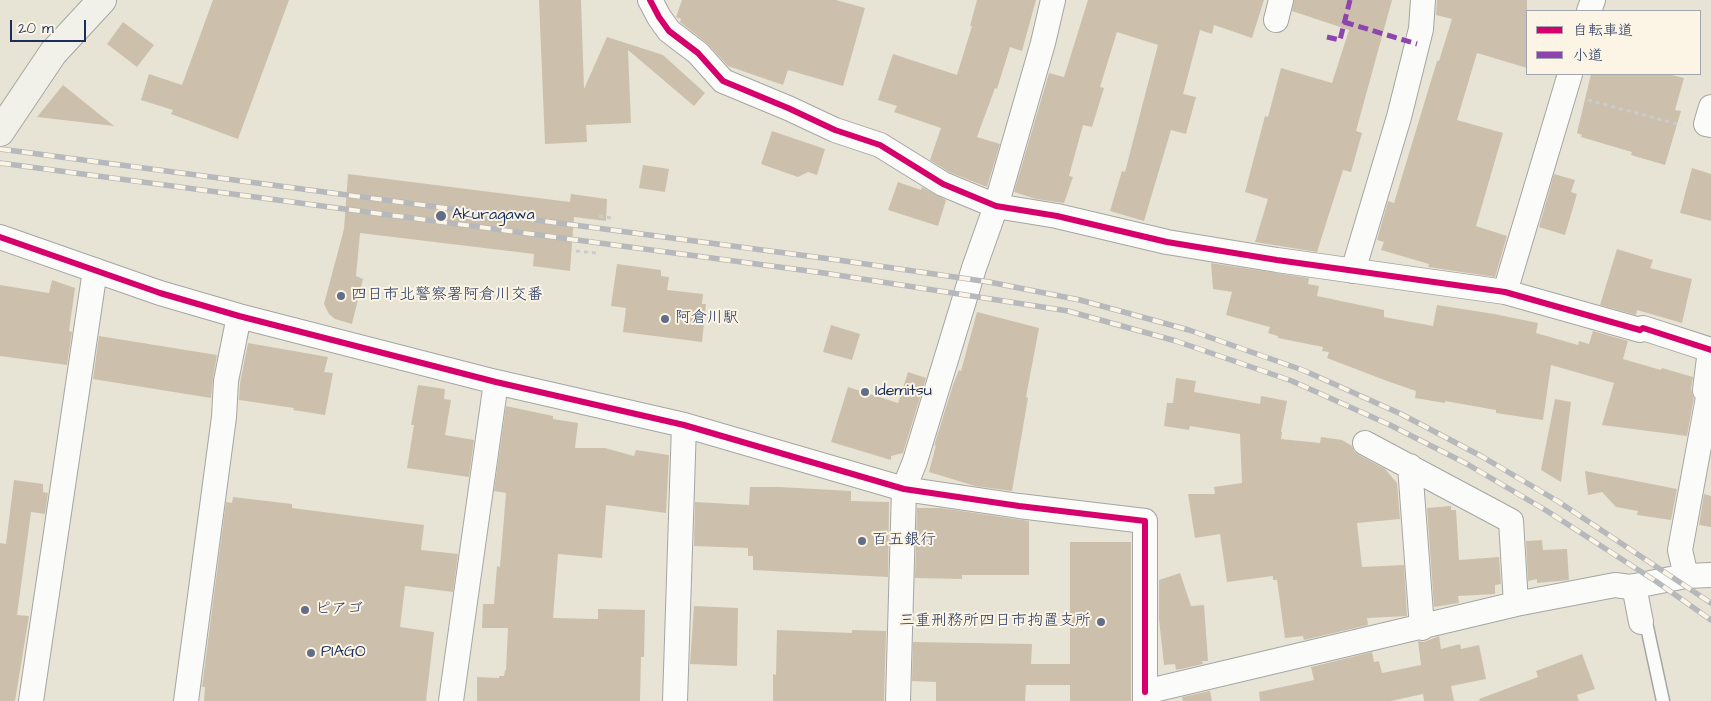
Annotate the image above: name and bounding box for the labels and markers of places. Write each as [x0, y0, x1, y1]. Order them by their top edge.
place label: Akuragawa [452, 206, 535, 226]
marker: Akuragawa [434, 209, 448, 223]
place label: 四日市北警察署阿倉川交番 [351, 286, 543, 306]
marker: 四日市北警察署阿倉川交番 [335, 290, 347, 302]
place label: 阿倉川駅 [675, 309, 739, 329]
marker: 阿倉川駅 [659, 313, 671, 325]
place label: Idemitsu [875, 382, 932, 402]
marker: Idemitsu [859, 386, 871, 398]
place label: 百五銀行 [872, 531, 936, 551]
marker: 百五銀行 [856, 535, 868, 547]
place label: ピアゴ [315, 600, 363, 620]
marker: ピアゴ [299, 604, 311, 616]
place label: 三重刑務所四日市拘置支所 [899, 612, 1091, 632]
marker: 三重刑務所四日市拘置支所 [1095, 616, 1107, 628]
place label: PIAGO [321, 643, 366, 663]
marker: PIAGO [305, 647, 317, 659]

